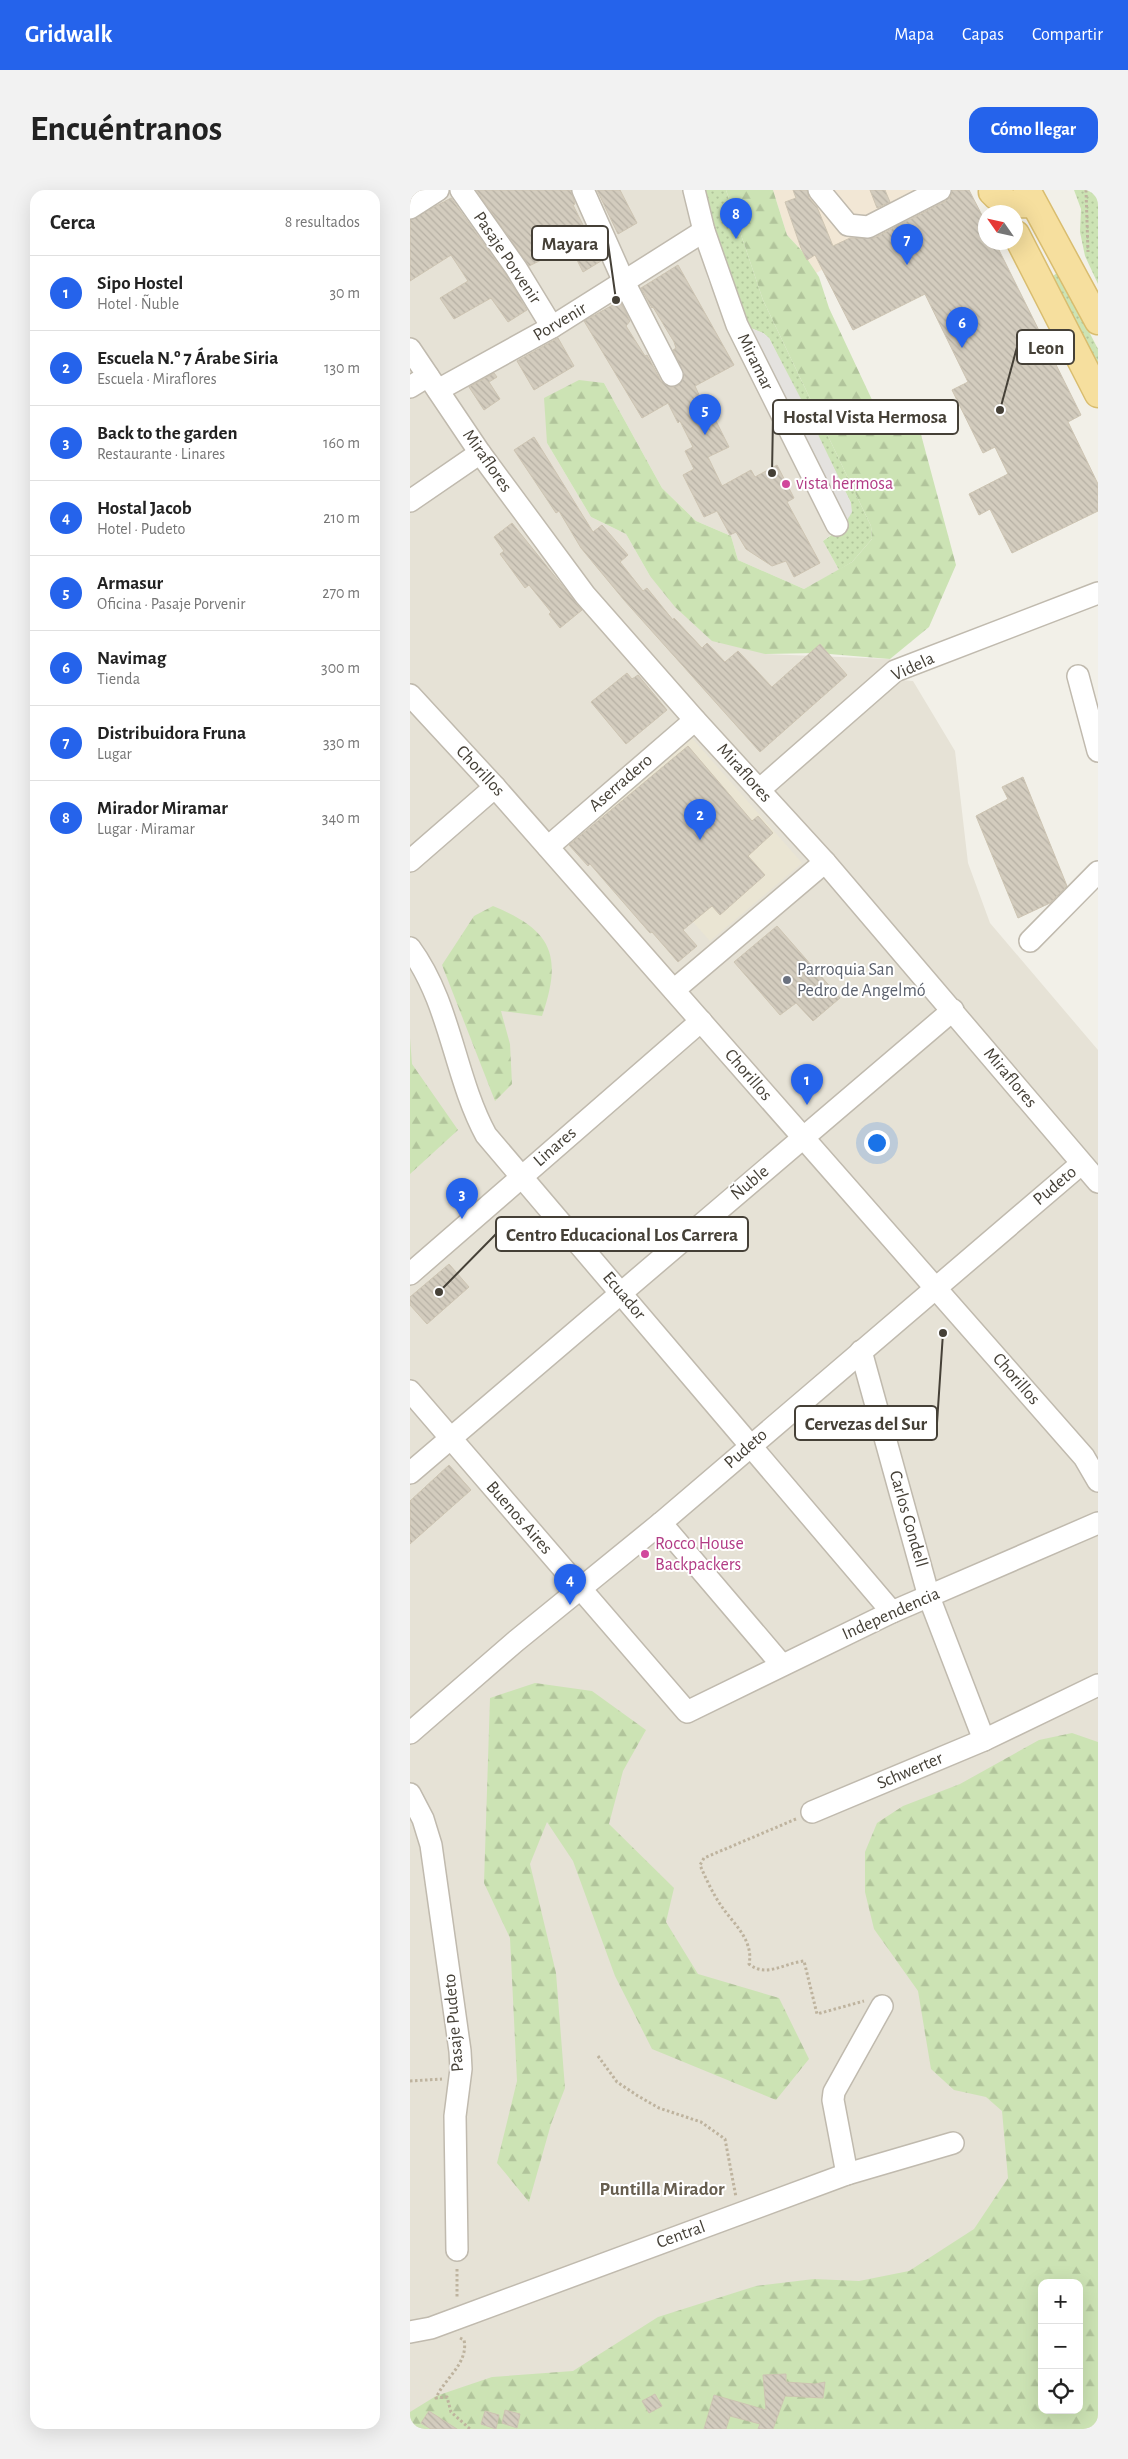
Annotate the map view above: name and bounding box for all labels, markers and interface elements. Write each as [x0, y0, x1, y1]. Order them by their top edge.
text: Gridwalk [25, 23, 112, 47]
text: Mapa [894, 26, 934, 44]
text: Capas [962, 26, 1004, 44]
text: Compartir [1032, 26, 1103, 44]
button: Cómo llegar [969, 107, 1098, 153]
text: Encuéntranos [30, 112, 222, 147]
pin: 8 [720, 198, 752, 239]
north arrow [978, 205, 1023, 250]
street label: Pasaje Porvenir [470, 209, 544, 307]
text: Cerca [50, 212, 96, 233]
text: 8 resultados [285, 214, 360, 230]
pin: 7 [891, 224, 923, 265]
callout: Mayara [532, 226, 608, 260]
text: Mayara [542, 235, 598, 254]
text: Sipo Hostel [97, 274, 183, 293]
text: 1 [63, 285, 69, 301]
text: 30 m [330, 285, 360, 301]
text: Hotel · Ñuble [97, 296, 179, 312]
street label: Porvenir [530, 299, 590, 345]
pin: 6 [946, 307, 978, 348]
callout: Leon [1017, 330, 1074, 364]
street label: Miramar [734, 331, 776, 393]
text: Leon [1028, 339, 1064, 358]
text: Escuela N.º 7 Árabe Siria [97, 349, 278, 368]
text: 2 [62, 360, 70, 376]
text: 130 m [324, 360, 360, 376]
text: Escuela · Miraflores [97, 371, 217, 387]
pin: 5 [689, 394, 721, 435]
callout: Hostal Vista Hermosa [773, 400, 958, 434]
text: Hostal Vista Hermosa [783, 408, 947, 427]
text: Back to the garden [97, 424, 238, 443]
street label: Miraflores [459, 426, 515, 496]
text: 3 [63, 435, 69, 451]
text: 160 m [323, 435, 360, 451]
text: Restaurante · Linares [97, 446, 225, 462]
place label: vista hermosa [796, 475, 893, 493]
marker: vista hermosa [780, 478, 792, 490]
text: Hostal Jacob [97, 499, 192, 518]
text: 4 [62, 510, 70, 526]
text: 210 m [323, 510, 360, 526]
text: Hotel · Pudeto [97, 521, 185, 537]
text: Armasur [97, 574, 163, 593]
text: 5 [63, 585, 69, 601]
text: 270 m [322, 585, 360, 601]
text: Oficina · Pasaje Porvenir [97, 596, 245, 612]
text: Navimag [97, 649, 166, 668]
street label: Videla [889, 649, 937, 685]
text: 6 [62, 660, 70, 676]
text: 300 m [321, 660, 360, 676]
text: Tienda [97, 671, 140, 687]
text: Distribuidora Fruna [97, 724, 246, 743]
text: 7 [63, 735, 69, 751]
text: 330 m [323, 735, 360, 751]
street label: Miraflores [713, 740, 775, 806]
street label: Chorillos [452, 742, 508, 800]
text: Lugar [97, 746, 132, 762]
street label: Aserradero [586, 751, 656, 815]
text: Mirador Miramar [97, 799, 228, 818]
pin: 2 [684, 799, 716, 840]
text: 8 [62, 810, 70, 826]
text: 340 m [322, 810, 360, 826]
text: Lugar · Miramar [97, 821, 195, 837]
place label: Parroquia San Pedro de Angelmó [797, 961, 926, 1000]
marker: Parroquia San Pedro de Angelmó [781, 974, 793, 986]
street label: Miraflores [980, 1045, 1040, 1111]
street label: Chorillos [721, 1046, 775, 1104]
pin: 1 [791, 1064, 823, 1105]
street label: Linares [530, 1124, 580, 1170]
your location [864, 1130, 890, 1156]
street label: Ñuble [726, 1160, 772, 1204]
street label: Pudeto [1030, 1163, 1080, 1209]
pin: 3 [446, 1178, 478, 1219]
callout: Centro Educacional Los Carrera [496, 1217, 748, 1251]
text: Centro Educacional Los Carrera [506, 1226, 738, 1245]
street label: Ecuador [599, 1269, 649, 1324]
street label: Chorillos [989, 1350, 1043, 1408]
callout: Cervezas del Sur [795, 1406, 937, 1440]
text: Cervezas del Sur [805, 1415, 928, 1434]
street label: Pudeto [721, 1426, 771, 1472]
street label: Carlos Condell [886, 1469, 930, 1569]
street label: Buenos Aires [483, 1478, 555, 1558]
place label: Rocco House Backpackers [655, 1535, 744, 1574]
marker: Rocco House Backpackers [639, 1548, 651, 1560]
pin: 4 [554, 1564, 586, 1605]
street label: Independencia [839, 1584, 943, 1644]
street label: Schwerter [874, 1749, 946, 1793]
street label: Pasaje Pudeto [441, 1973, 467, 2073]
district label: Puntilla Mirador [599, 2180, 725, 2199]
street label: Central [654, 2218, 708, 2252]
map controls [1038, 2279, 1083, 2414]
button: + [1038, 2279, 1083, 2324]
button: − [1038, 2324, 1083, 2369]
button: locate [1038, 2369, 1083, 2414]

